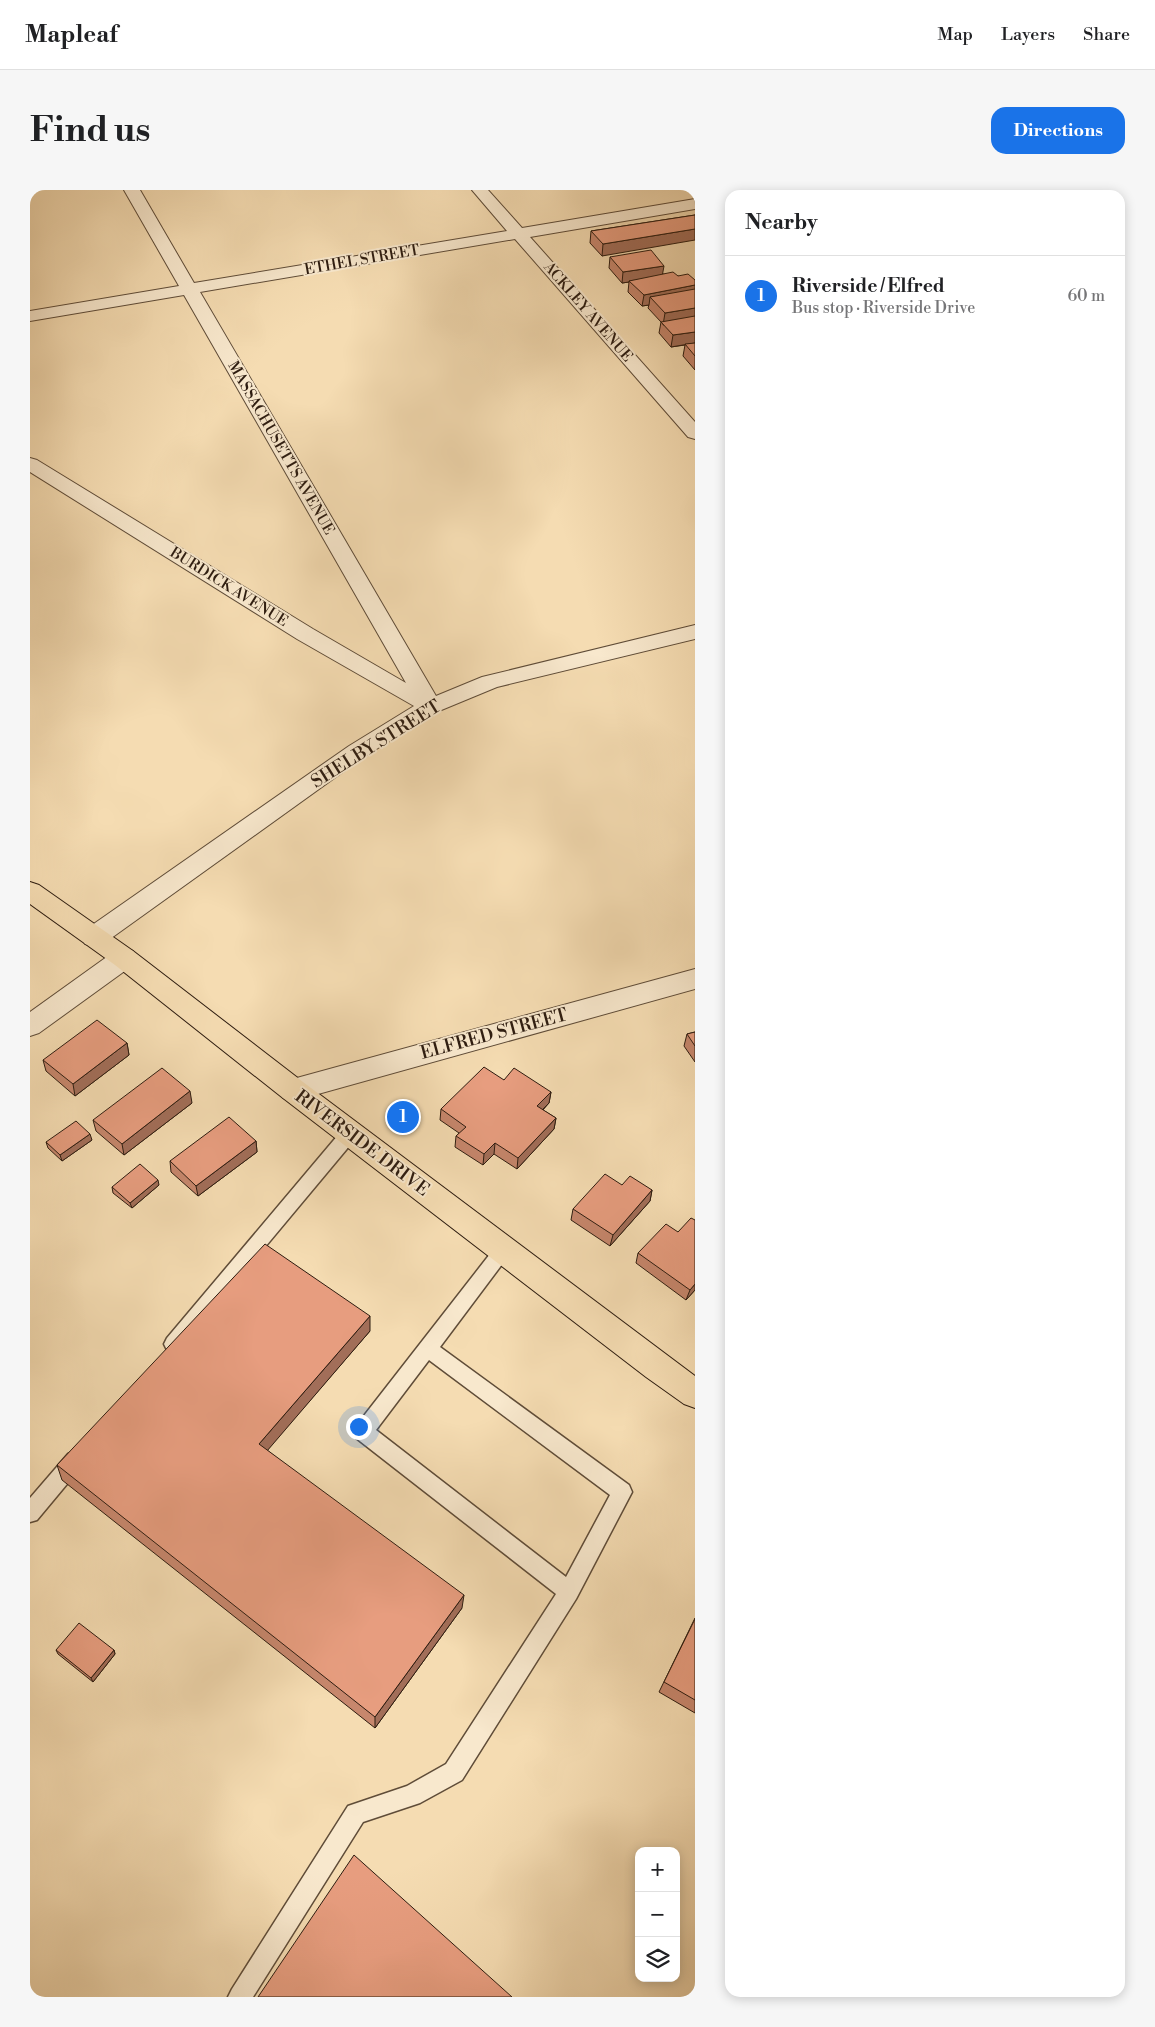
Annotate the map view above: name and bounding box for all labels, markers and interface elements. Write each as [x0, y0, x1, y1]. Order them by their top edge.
text: Mapleaf [25, 20, 118, 50]
text: Map [938, 23, 973, 46]
text: Layers [1001, 23, 1055, 46]
text: Share [1083, 23, 1130, 46]
button: Directions [991, 107, 1125, 154]
text: Find us [30, 109, 150, 152]
text: Nearby [745, 210, 818, 236]
street label: ETHEL STREET [303, 240, 422, 279]
street label: ACKLEY AVENUE [539, 257, 637, 366]
text: Riverside / Elfred [792, 274, 945, 298]
text: 1 [757, 286, 765, 306]
text: 60 m [1067, 286, 1105, 306]
text: Bus stop · Riverside Drive [792, 298, 975, 318]
street label: MASSACHUSETTS AVENUE [223, 358, 339, 538]
street label: BURDICK AVENUE [166, 542, 292, 631]
street label: SHELBY STREET [307, 695, 446, 793]
street label: ELFRED STREET [418, 1003, 570, 1065]
street label: RIVERSIDE DRIVE [290, 1085, 434, 1201]
pin: 1 [387, 1098, 419, 1136]
your location [346, 1414, 372, 1440]
map controls [635, 1847, 680, 1982]
button: + [635, 1847, 680, 1892]
button: − [635, 1892, 680, 1937]
button: layers [635, 1937, 680, 1982]

